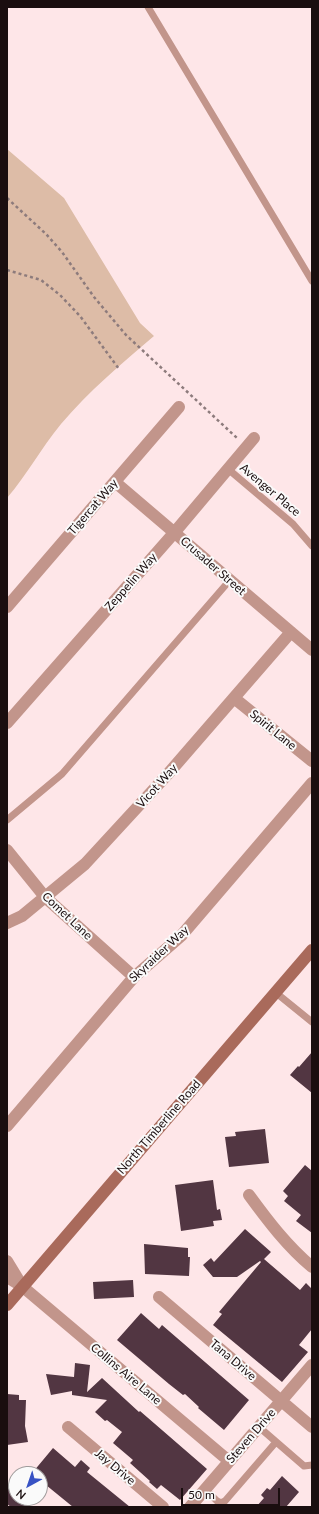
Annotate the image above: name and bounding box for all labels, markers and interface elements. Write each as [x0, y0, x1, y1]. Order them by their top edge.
street label: Avenger Place [237, 461, 303, 519]
street label: Tigercat Way [65, 476, 121, 538]
street label: Crusader Street [177, 534, 249, 598]
street label: Zeppelin Way [102, 550, 160, 614]
street label: Spirit Lane [247, 707, 299, 753]
street label: Vicot Way [133, 761, 181, 811]
street label: Comet Lane [39, 889, 95, 943]
street label: Skyraider Way [126, 923, 192, 985]
street label: North Timberline Road [114, 1077, 204, 1177]
street label: Tana Drive [207, 1336, 259, 1384]
street label: Collins Aire Lane [88, 1340, 164, 1408]
street label: Steven Drive [223, 1406, 279, 1466]
street label: Jay Drive [92, 1446, 138, 1488]
north arrow [8, 1466, 48, 1506]
scale bar [183, 1480, 282, 1506]
text: N [13, 1487, 28, 1503]
text: 50 m [188, 1487, 215, 1502]

